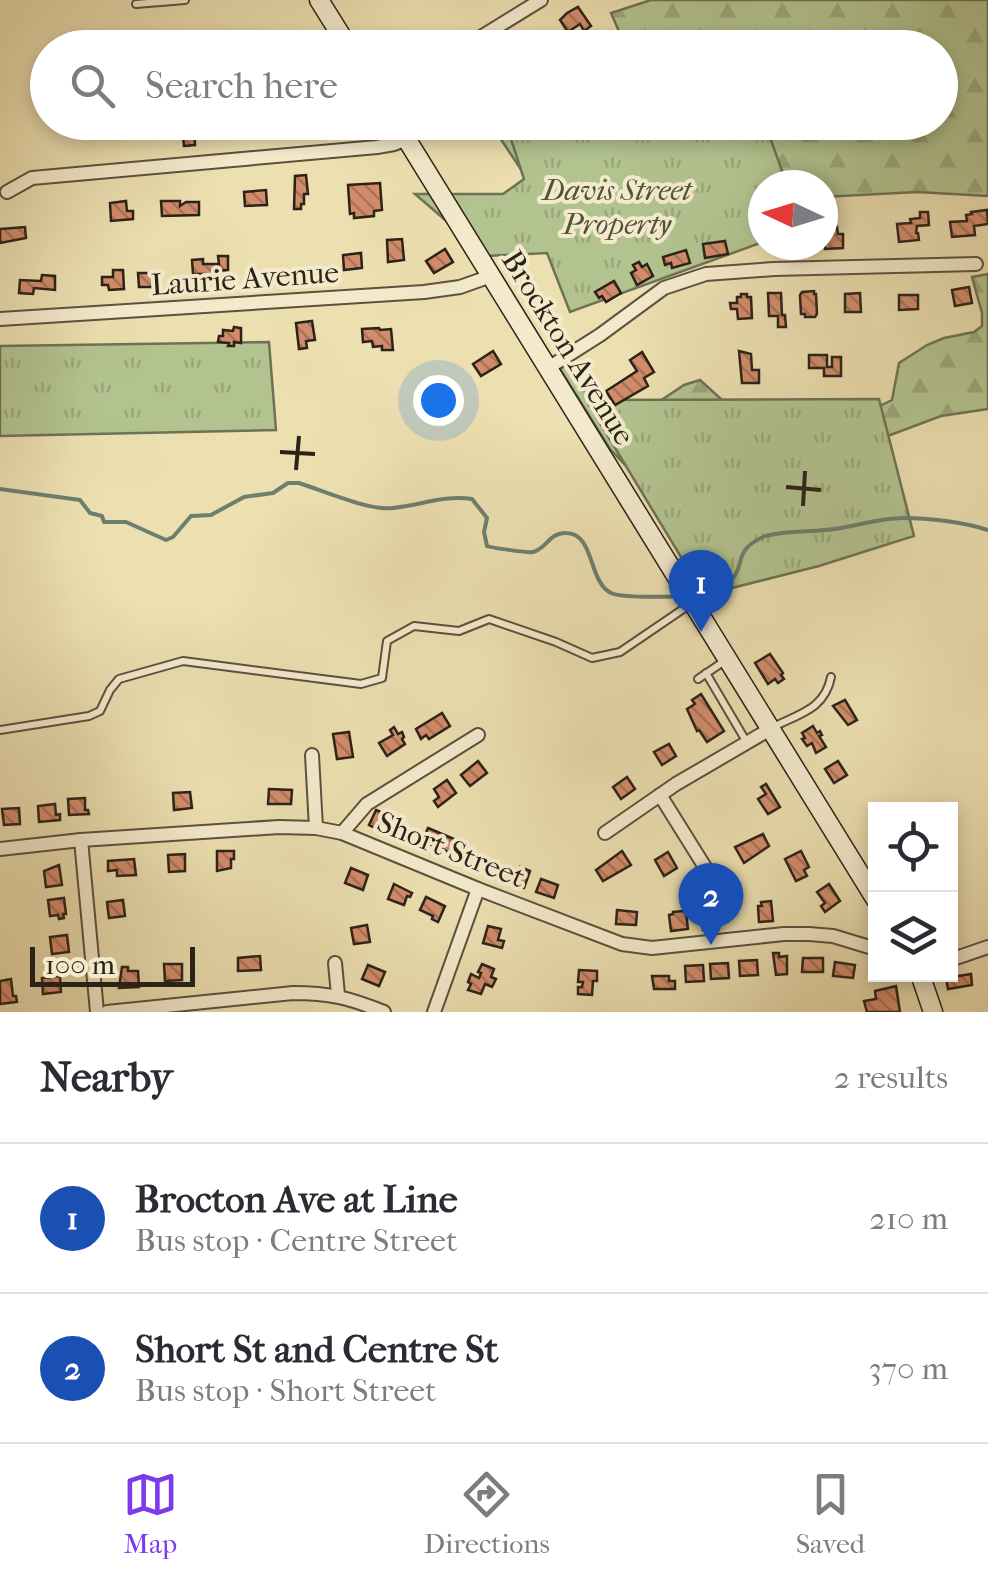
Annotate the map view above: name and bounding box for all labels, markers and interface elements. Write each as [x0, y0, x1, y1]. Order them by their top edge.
search box [30, 30, 958, 140]
icon: search [65, 58, 120, 113]
text: Search here [145, 63, 338, 108]
north arrow [748, 170, 838, 260]
park label: Davis Street Property [541, 173, 693, 242]
street label: Brockton Avenue [494, 244, 642, 452]
street label: Laurie Avenue [150, 255, 340, 303]
your location [413, 375, 464, 426]
pin: 1 [668, 550, 734, 632]
map controls [868, 802, 958, 982]
button: locate [868, 802, 958, 892]
street label: Short Street [372, 804, 530, 896]
pin: 2 [678, 862, 744, 945]
button: layers [868, 892, 958, 982]
scale bar [30, 942, 195, 986]
text: 100 m [45, 948, 115, 981]
text: Nearby [40, 1053, 172, 1102]
text: 2 results [834, 1059, 948, 1096]
text: Brocton Ave at Line [135, 1177, 458, 1222]
text: 1 [67, 1200, 78, 1237]
text: 210 m [869, 1200, 948, 1237]
text: Bus stop · Centre Street [135, 1222, 457, 1259]
text: Short St and Centre St [135, 1327, 498, 1372]
text: 2 [64, 1350, 81, 1387]
text: 370 m [868, 1350, 948, 1387]
text: Bus stop · Short Street [135, 1372, 436, 1409]
tab: Map [123, 1467, 178, 1560]
tab: Directions [424, 1467, 550, 1560]
tab: Saved [796, 1467, 865, 1560]

